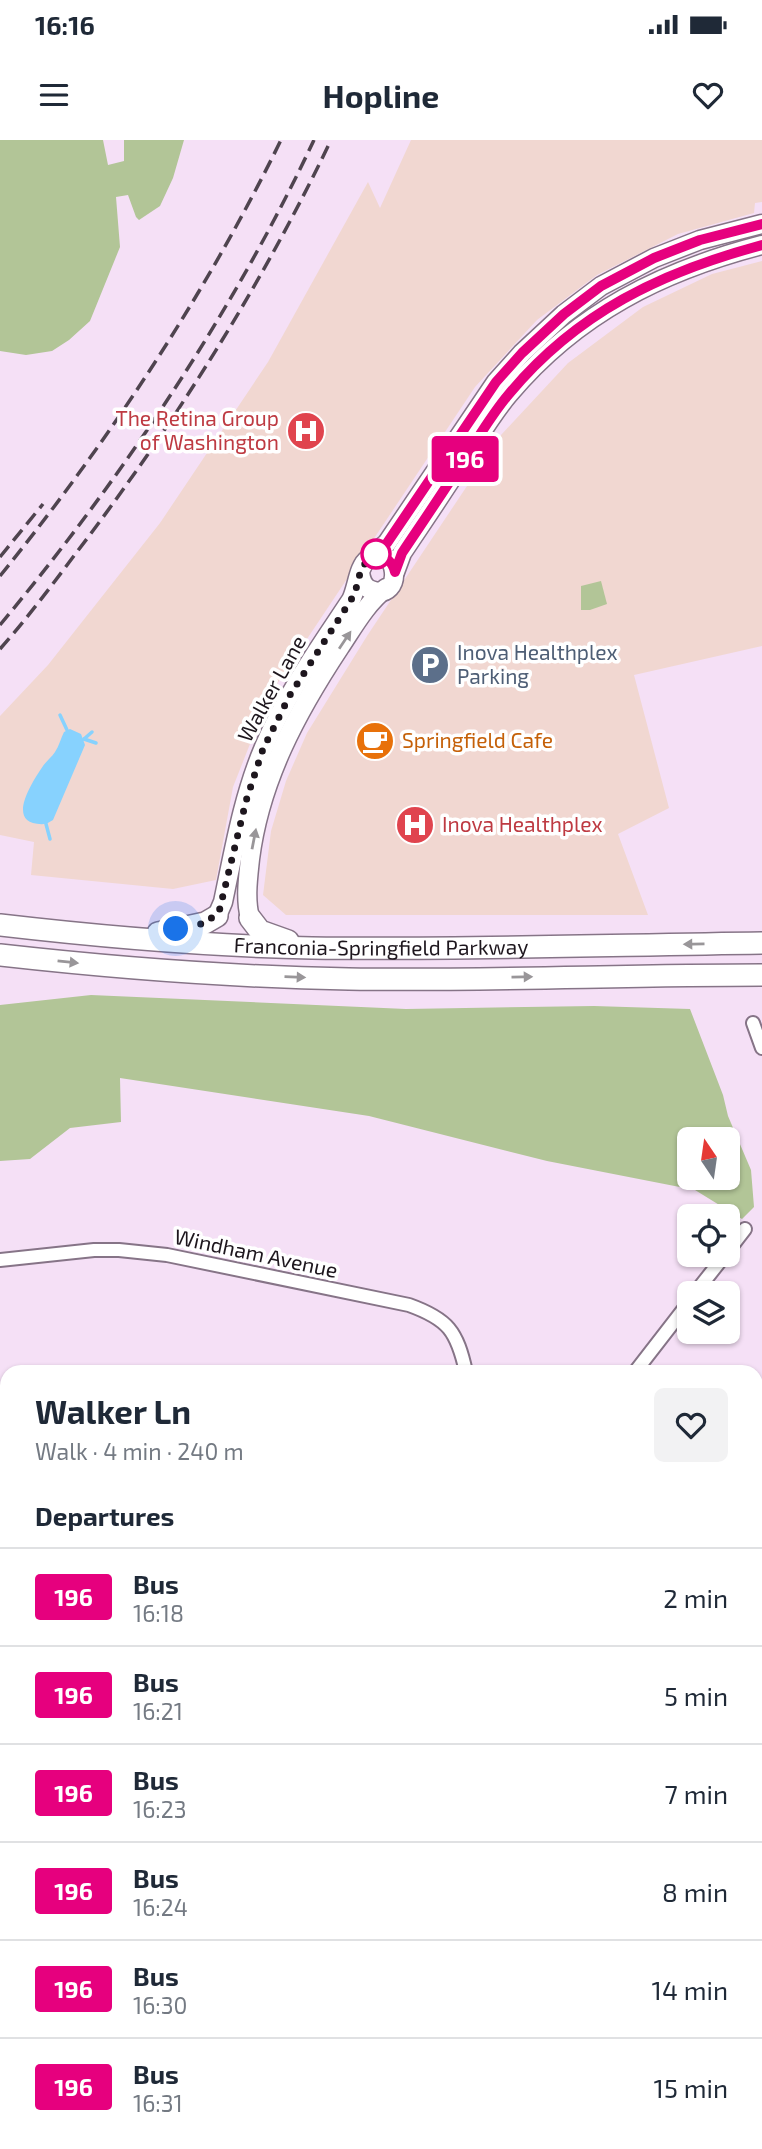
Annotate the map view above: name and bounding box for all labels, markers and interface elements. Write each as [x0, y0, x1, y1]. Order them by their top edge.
text: 16:16 [35, 9, 95, 40]
icon: menu [35, 76, 73, 114]
text: Hopline [323, 76, 439, 114]
icon: heart [689, 76, 727, 114]
place label: The Retina Group of Washington [115, 405, 279, 454]
hospital icon: The Retina Group of Washington [285, 410, 327, 452]
line badge: 196 [425, 436, 505, 482]
text: 196 [446, 444, 484, 473]
unlabelled marker [361, 539, 391, 569]
street label: Walker Lane [231, 631, 310, 746]
one-way arrow [338, 631, 352, 649]
place label: Inova Healthplex Parking [457, 639, 618, 688]
parking icon: Inova Healthplex Parking [409, 644, 451, 686]
cafe icon: Springfield Cafe [354, 720, 396, 762]
place label: Springfield Cafe [402, 727, 553, 752]
hospital icon: Inova Healthplex [394, 804, 436, 846]
place label: Inova Healthplex [442, 811, 603, 836]
one-way arrow [248, 828, 259, 850]
your location [158, 911, 193, 946]
street label: Franconia-Springfield Parkway [233, 931, 529, 959]
one-way arrow [683, 938, 705, 950]
one-way arrow [57, 957, 79, 968]
one-way arrow [512, 971, 534, 982]
one-way arrow [284, 972, 306, 983]
north arrow [677, 1127, 740, 1190]
map controls [677, 1127, 740, 1344]
button: locate [677, 1204, 740, 1267]
street label: Windham Avenue [173, 1223, 340, 1282]
button: layers [677, 1281, 740, 1344]
button: heart [654, 1388, 728, 1462]
text: Walker Ln [35, 1391, 191, 1431]
text: Walk · 4 min · 240 m [35, 1437, 244, 1465]
text: Departures [35, 1500, 174, 1531]
text: Bus [133, 1568, 179, 1599]
text: 196 [54, 1582, 93, 1611]
text: 2 min [663, 1582, 728, 1613]
text: 16:18 [133, 1599, 184, 1627]
text: Bus [133, 1666, 179, 1697]
text: 196 [54, 1680, 93, 1709]
text: 5 min [664, 1680, 728, 1711]
text: 16:21 [133, 1697, 183, 1725]
text: Bus [133, 1764, 179, 1795]
text: 196 [54, 1778, 93, 1807]
text: 7 min [665, 1778, 728, 1809]
text: 16:23 [133, 1795, 186, 1823]
text: Bus [133, 1862, 179, 1893]
text: 196 [54, 1876, 93, 1905]
text: 8 min [662, 1876, 728, 1907]
text: 16:24 [133, 1893, 188, 1921]
text: Bus [133, 1960, 179, 1991]
text: 196 [54, 1974, 93, 2003]
text: 14 min [652, 1974, 728, 2005]
text: 16:30 [133, 1991, 187, 2019]
text: Bus [133, 2058, 179, 2089]
text: 196 [54, 2072, 93, 2101]
text: 15 min [654, 2072, 728, 2103]
text: 16:31 [133, 2089, 183, 2117]

